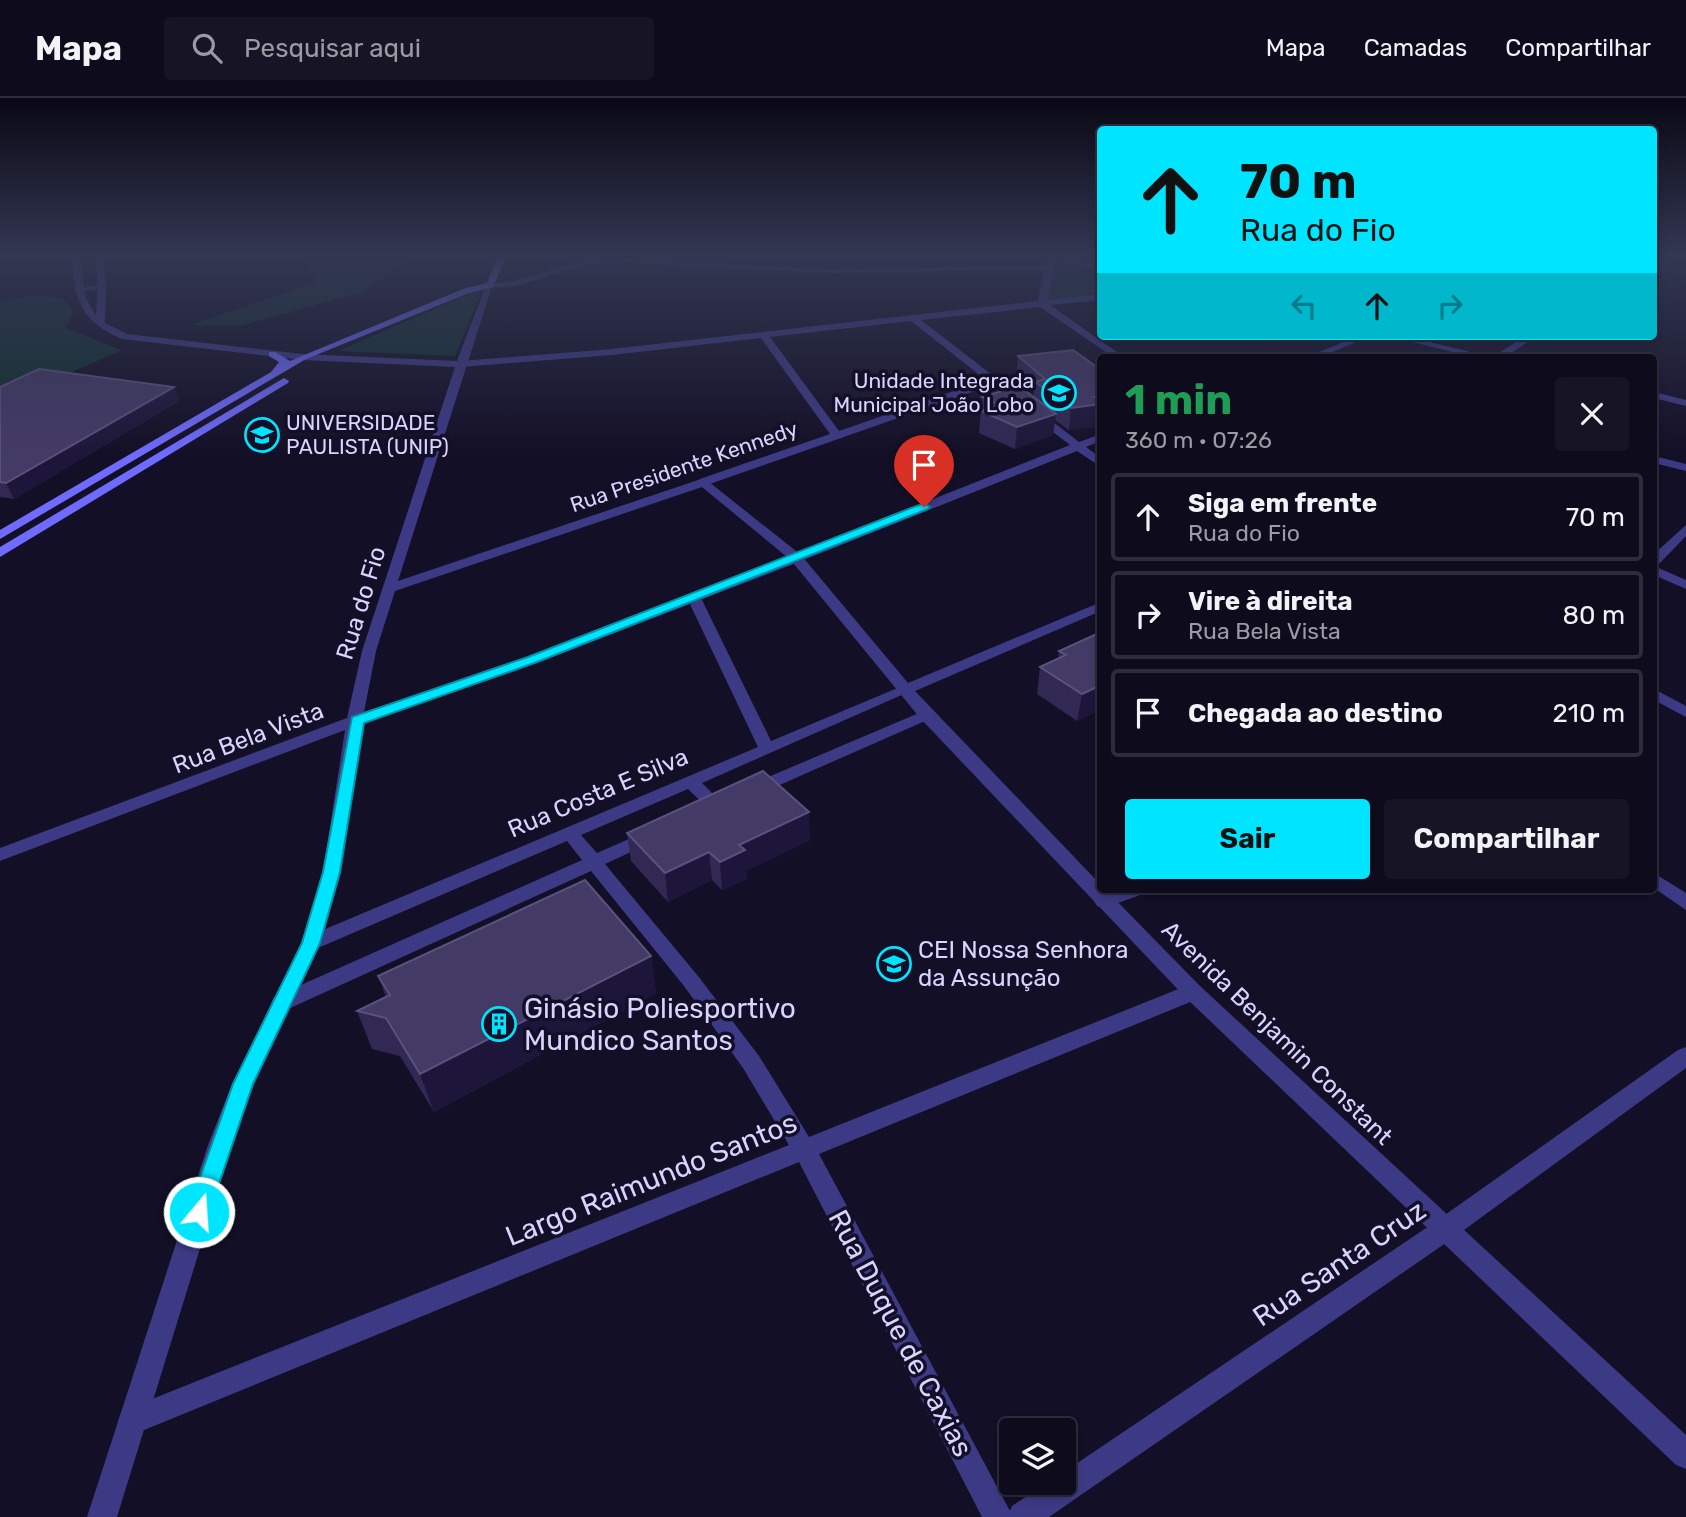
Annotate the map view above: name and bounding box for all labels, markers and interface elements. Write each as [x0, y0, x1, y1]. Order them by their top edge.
search box [164, 17, 654, 80]
text: Mapa [35, 29, 122, 68]
icon: search [188, 29, 226, 67]
text: Pesquisar aqui [244, 33, 421, 64]
text: Mapa [1266, 34, 1326, 62]
text: Camadas [1364, 34, 1467, 62]
text: Compartilhar [1505, 34, 1651, 62]
text: 70 m [1240, 152, 1357, 210]
icon: ahead [1125, 154, 1216, 245]
text: Rua do Fio [1240, 211, 1396, 249]
icon: left [1285, 287, 1323, 325]
icon: ahead [1358, 287, 1396, 325]
icon: right [1431, 287, 1469, 325]
place label: Unidade Integrada Municipal João Lobo [833, 368, 1034, 417]
school or university icon: Unidade Integrada Municipal João Lobo [1040, 374, 1078, 412]
text: 1 min [1125, 375, 1232, 425]
button: close [1555, 377, 1629, 451]
place label: UNIVERSIDADE PAULISTA (UNIP) [286, 410, 449, 459]
school or university icon: UNIVERSIDADE PAULISTA (UNIP) [243, 416, 281, 454]
street label: Rua Presidente Kennedy [567, 416, 801, 517]
text: 360 m · 07:26 [1125, 426, 1272, 454]
pin [894, 435, 954, 507]
icon: arrive [905, 446, 943, 484]
text: Siga em frente [1188, 488, 1377, 519]
icon: ahead [1129, 498, 1167, 536]
text: 70 m [1566, 502, 1625, 533]
text: Rua do Fio [1188, 519, 1300, 547]
street label: Rua do Fio [331, 543, 391, 663]
text: Vire à direita [1188, 586, 1353, 617]
icon: right [1129, 596, 1167, 634]
text: 80 m [1562, 600, 1625, 631]
text: Rua Bela Vista [1188, 617, 1341, 645]
icon: arrive [1129, 694, 1167, 732]
street label: Rua Bela Vista [169, 696, 327, 780]
text: Chegada ao destino [1188, 698, 1443, 729]
text: 210 m [1553, 698, 1625, 729]
street label: Rua Costa E Silva [504, 742, 692, 844]
button: Sair [1125, 799, 1370, 879]
button: Compartilhar [1384, 799, 1629, 879]
street label: Avenida Benjamin Constant [1156, 916, 1398, 1150]
place label: CEI Nossa Senhora da Assunção [918, 936, 1129, 992]
school or university icon: CEI Nossa Senhora da Assunção [875, 945, 913, 983]
place label: Ginásio Poliesportivo Mundico Santos [524, 992, 796, 1057]
building icon: Ginásio Poliesportivo Mundico Santos [480, 1005, 518, 1043]
street label: Largo Raimundo Santos [501, 1106, 802, 1253]
position arrow [162, 1175, 236, 1249]
street label: Rua Santa Cruz [1247, 1194, 1432, 1333]
street label: Rua Duque de Caxias [822, 1204, 980, 1462]
map controls [999, 1418, 1076, 1495]
button: layers [999, 1418, 1076, 1495]

